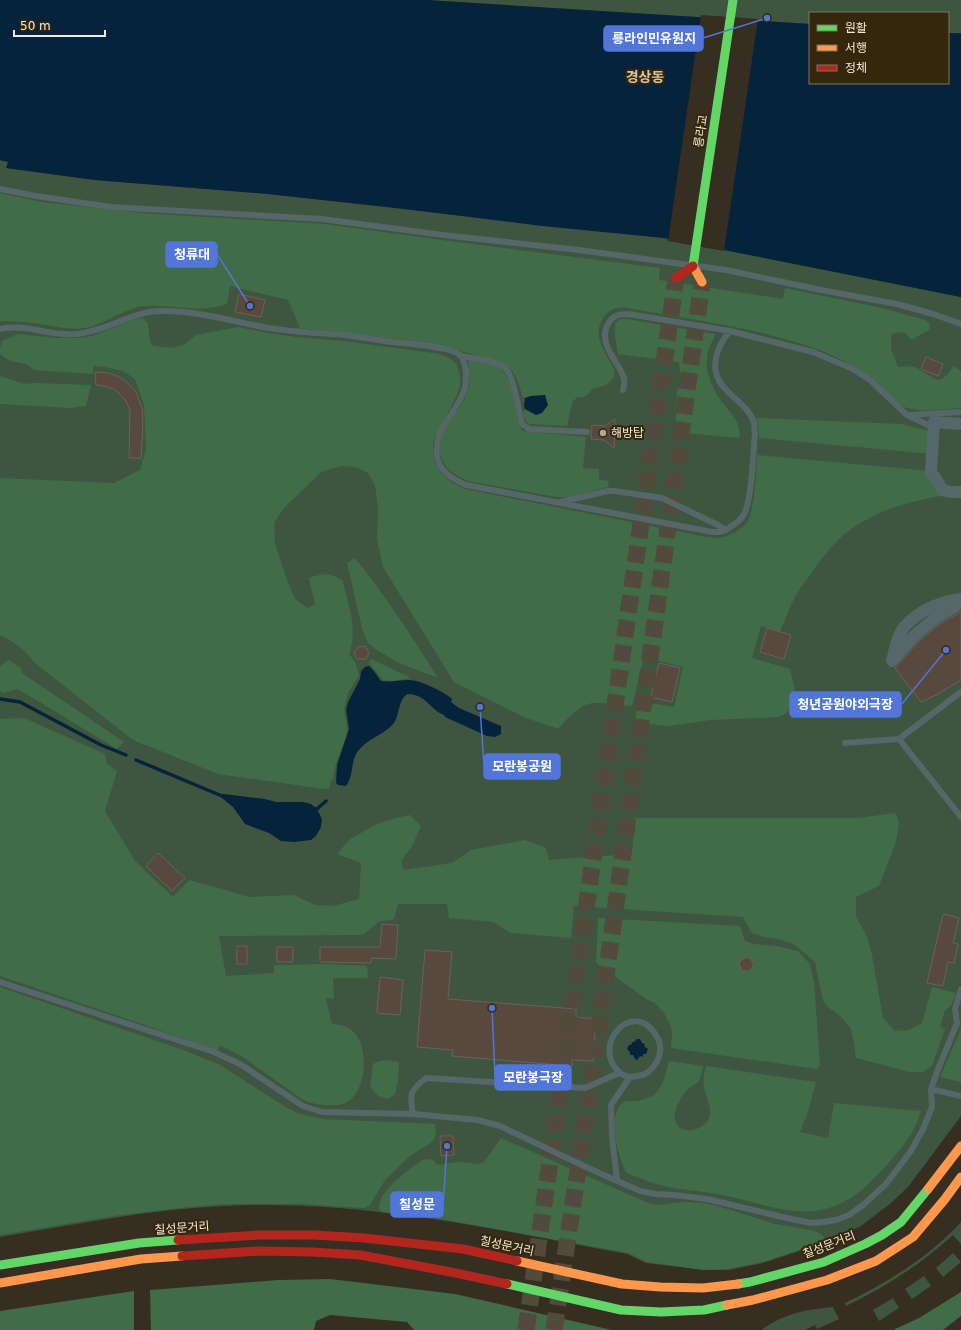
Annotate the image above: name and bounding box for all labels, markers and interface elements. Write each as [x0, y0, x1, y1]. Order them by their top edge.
scale bar [14, 12, 105, 38]
legend [809, 12, 949, 84]
text: 50 m [20, 19, 51, 33]
text: 원활 [845, 21, 867, 35]
callout: 릉라인민유원지 [604, 26, 703, 51]
text: 릉라인민유원지 [612, 31, 696, 46]
text: 서행 [845, 41, 867, 55]
text: 정체 [845, 61, 867, 75]
district label: 경상동 [626, 69, 664, 85]
street label: 릉라교 [691, 114, 711, 148]
callout: 청류대 [166, 242, 217, 267]
text: 청류대 [174, 247, 210, 262]
place label: 해방탑 [611, 426, 644, 440]
marker: 해방탑 [598, 428, 608, 438]
callout: 청년공원야외극장 [790, 692, 901, 717]
text: 청년공원야외극장 [797, 697, 893, 712]
callout: 모란봉공원 [484, 754, 560, 779]
text: 모란봉공원 [492, 759, 552, 774]
callout: 모란봉극장 [495, 1065, 571, 1090]
text: 모란봉극장 [503, 1070, 563, 1085]
callout: 칠성문 [391, 1192, 443, 1217]
text: 칠성문 [399, 1197, 435, 1212]
street label: 칠성문거리 [154, 1219, 210, 1237]
street label: 칠성문거리 [801, 1229, 857, 1261]
street label: 칠성문거리 [479, 1233, 535, 1259]

